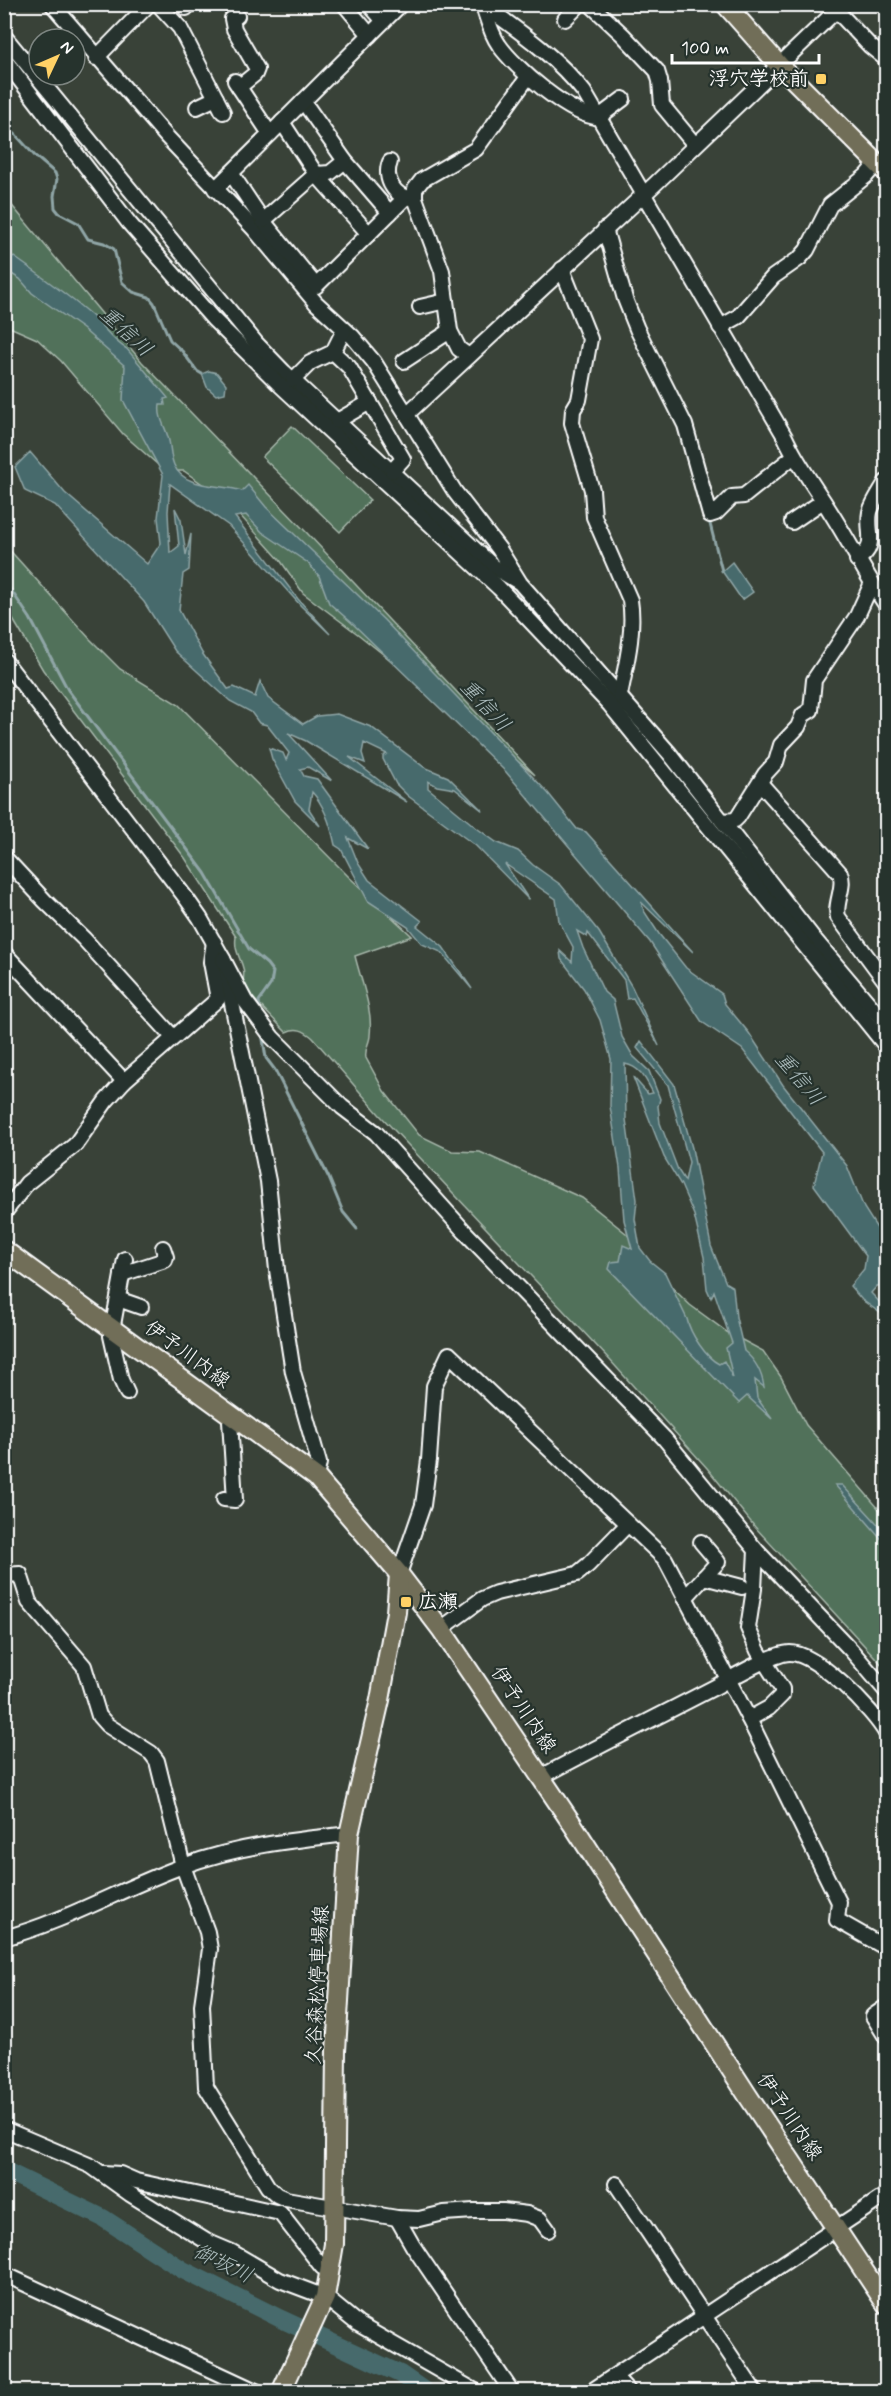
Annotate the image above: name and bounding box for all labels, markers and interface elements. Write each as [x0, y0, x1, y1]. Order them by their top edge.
north arrow [27, 27, 87, 87]
scale bar [672, 27, 819, 65]
text: N [55, 36, 78, 59]
text: 100 m [681, 37, 729, 61]
place label: 浮穴学校前 [709, 66, 809, 93]
marker: 浮穴学校前 [814, 72, 828, 86]
water label: 重信川 [93, 300, 159, 364]
water label: 重信川 [453, 673, 517, 739]
water label: 重信川 [768, 1046, 830, 1112]
street label: 伊予川内線 [139, 1315, 235, 1395]
place label: 広瀬 [418, 1589, 458, 1616]
marker: 広瀬 [399, 1595, 413, 1609]
street label: 伊予川内線 [484, 1661, 562, 1759]
street label: 久谷森松停車場線 [300, 1904, 336, 2066]
street label: 伊予川内線 [750, 2068, 828, 2166]
water label: 御坂川 [189, 2238, 257, 2290]

